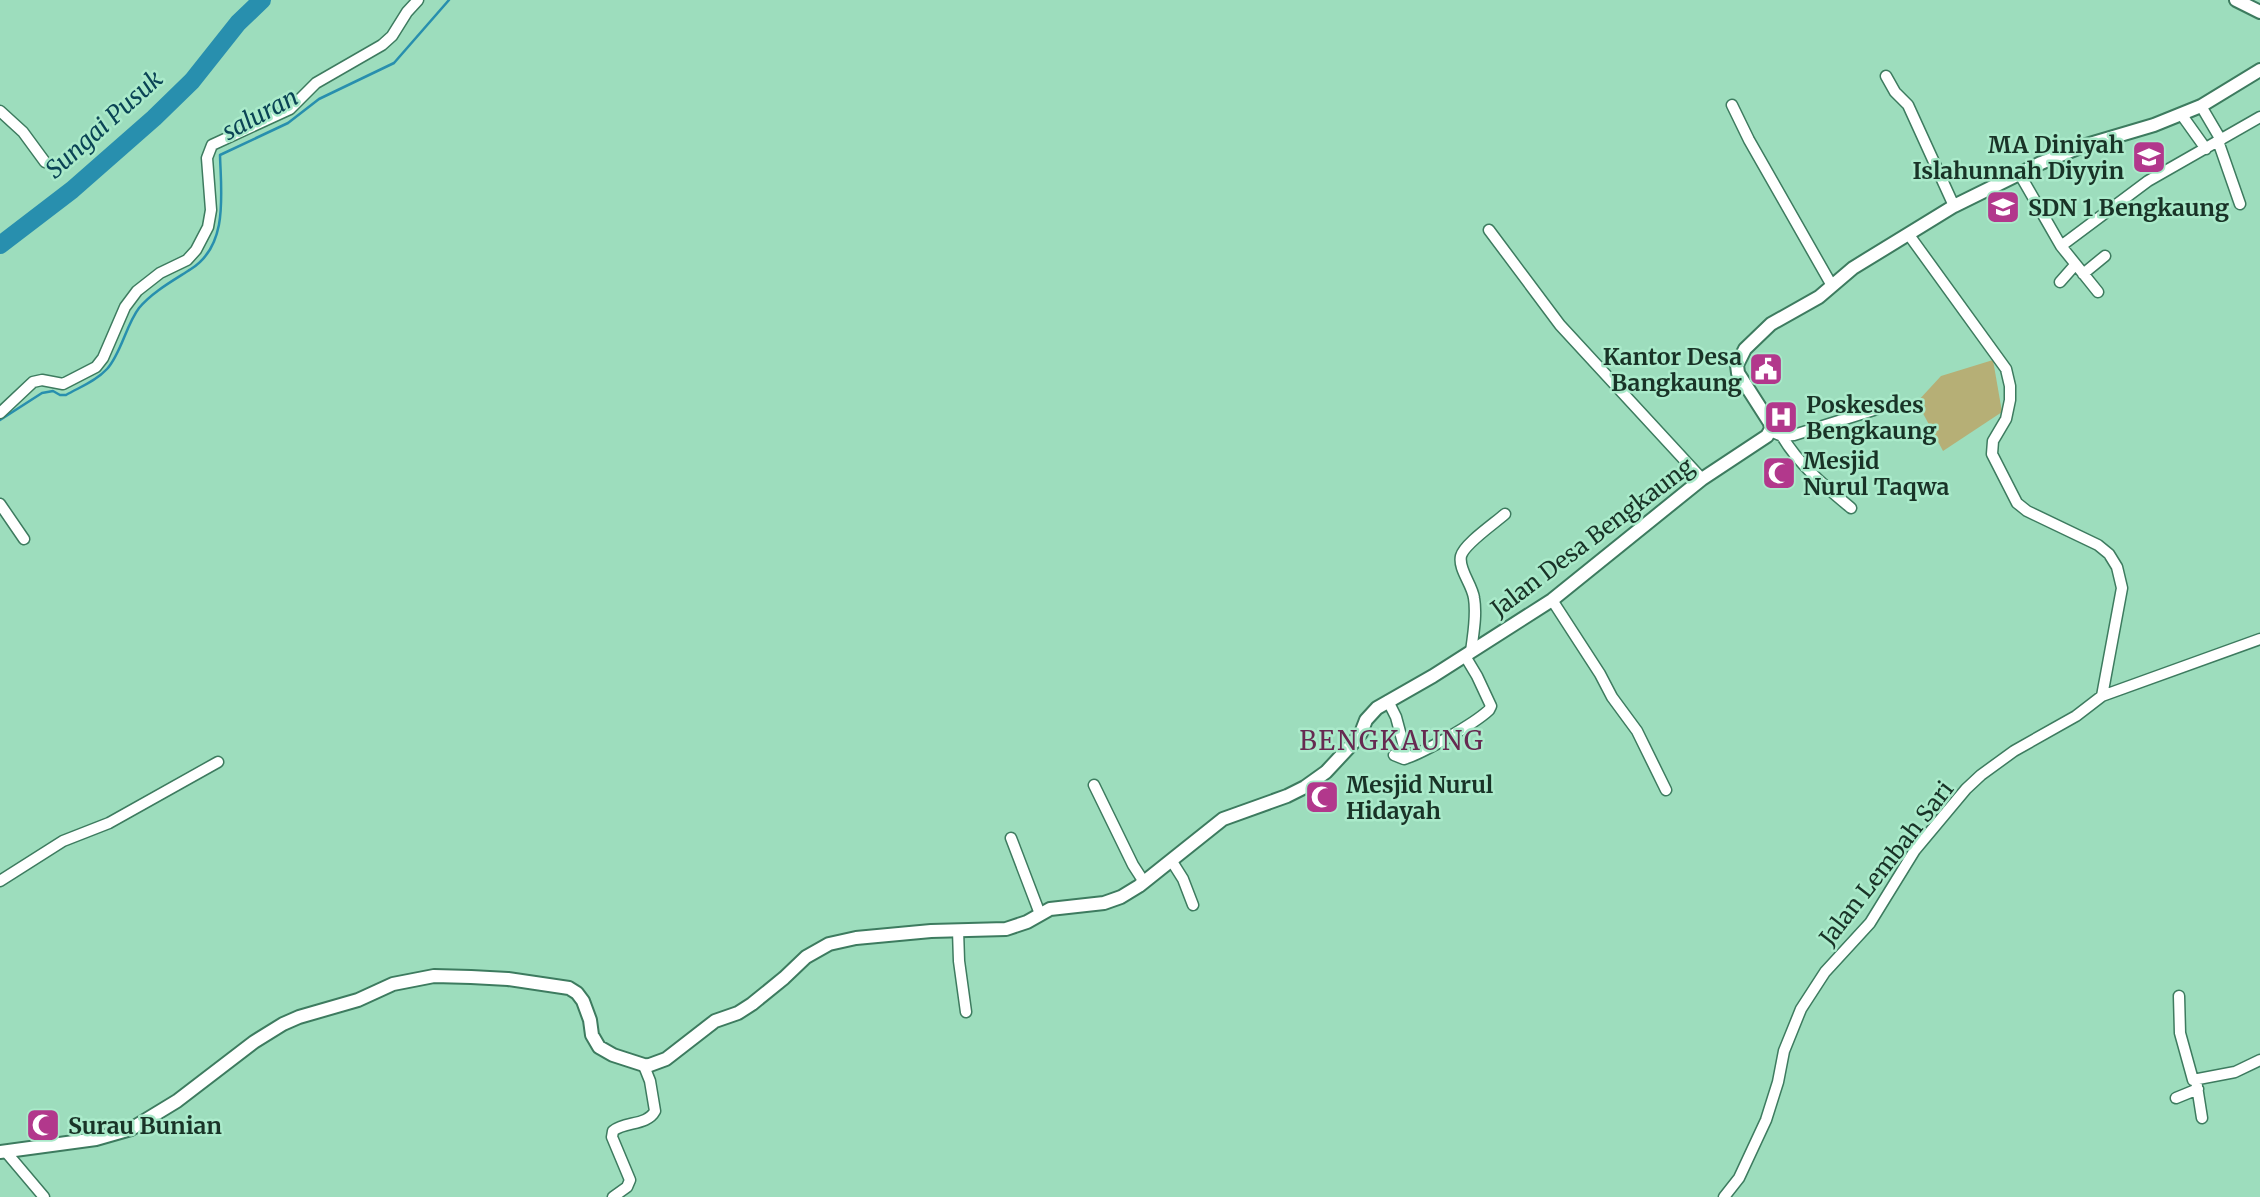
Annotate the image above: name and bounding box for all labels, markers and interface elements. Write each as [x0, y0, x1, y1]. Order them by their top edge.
water label: Sungai Pusuk [39, 63, 169, 185]
water label: saluran [217, 81, 303, 147]
place label: MA Diniyah Islahunnah Diyyin [1912, 130, 2124, 185]
school or university icon: MA Diniyah Islahunnah Diyyin [2130, 138, 2168, 176]
school or university icon: SDN 1 Bengkaung [1984, 188, 2022, 226]
place label: SDN 1 Bengkaung [2028, 193, 2230, 222]
place label: Kantor Desa Bangkaung [1603, 342, 1743, 397]
public building icon: Kantor Desa Bangkaung [1747, 350, 1785, 388]
place label: Poskesdes Bengkaung [1806, 390, 1937, 445]
hospital icon: Poskesdes Bengkaung [1762, 398, 1800, 436]
place label: Mesjid Nurul Taqwa [1803, 446, 1949, 501]
street label: Jalan Desa Bengkaung [1484, 451, 1699, 623]
mosque icon: Mesjid Nurul Taqwa [1760, 454, 1798, 492]
district label: BENGKAUNG [1299, 724, 1485, 757]
place label: Mesjid Nurul Hidayah [1346, 770, 1494, 825]
street label: Jalan Lembah Sari [1812, 775, 1959, 952]
mosque icon: Mesjid Nurul Hidayah [1303, 778, 1341, 816]
mosque icon: Surau Bunian [24, 1106, 62, 1144]
place label: Surau Bunian [68, 1111, 222, 1140]

